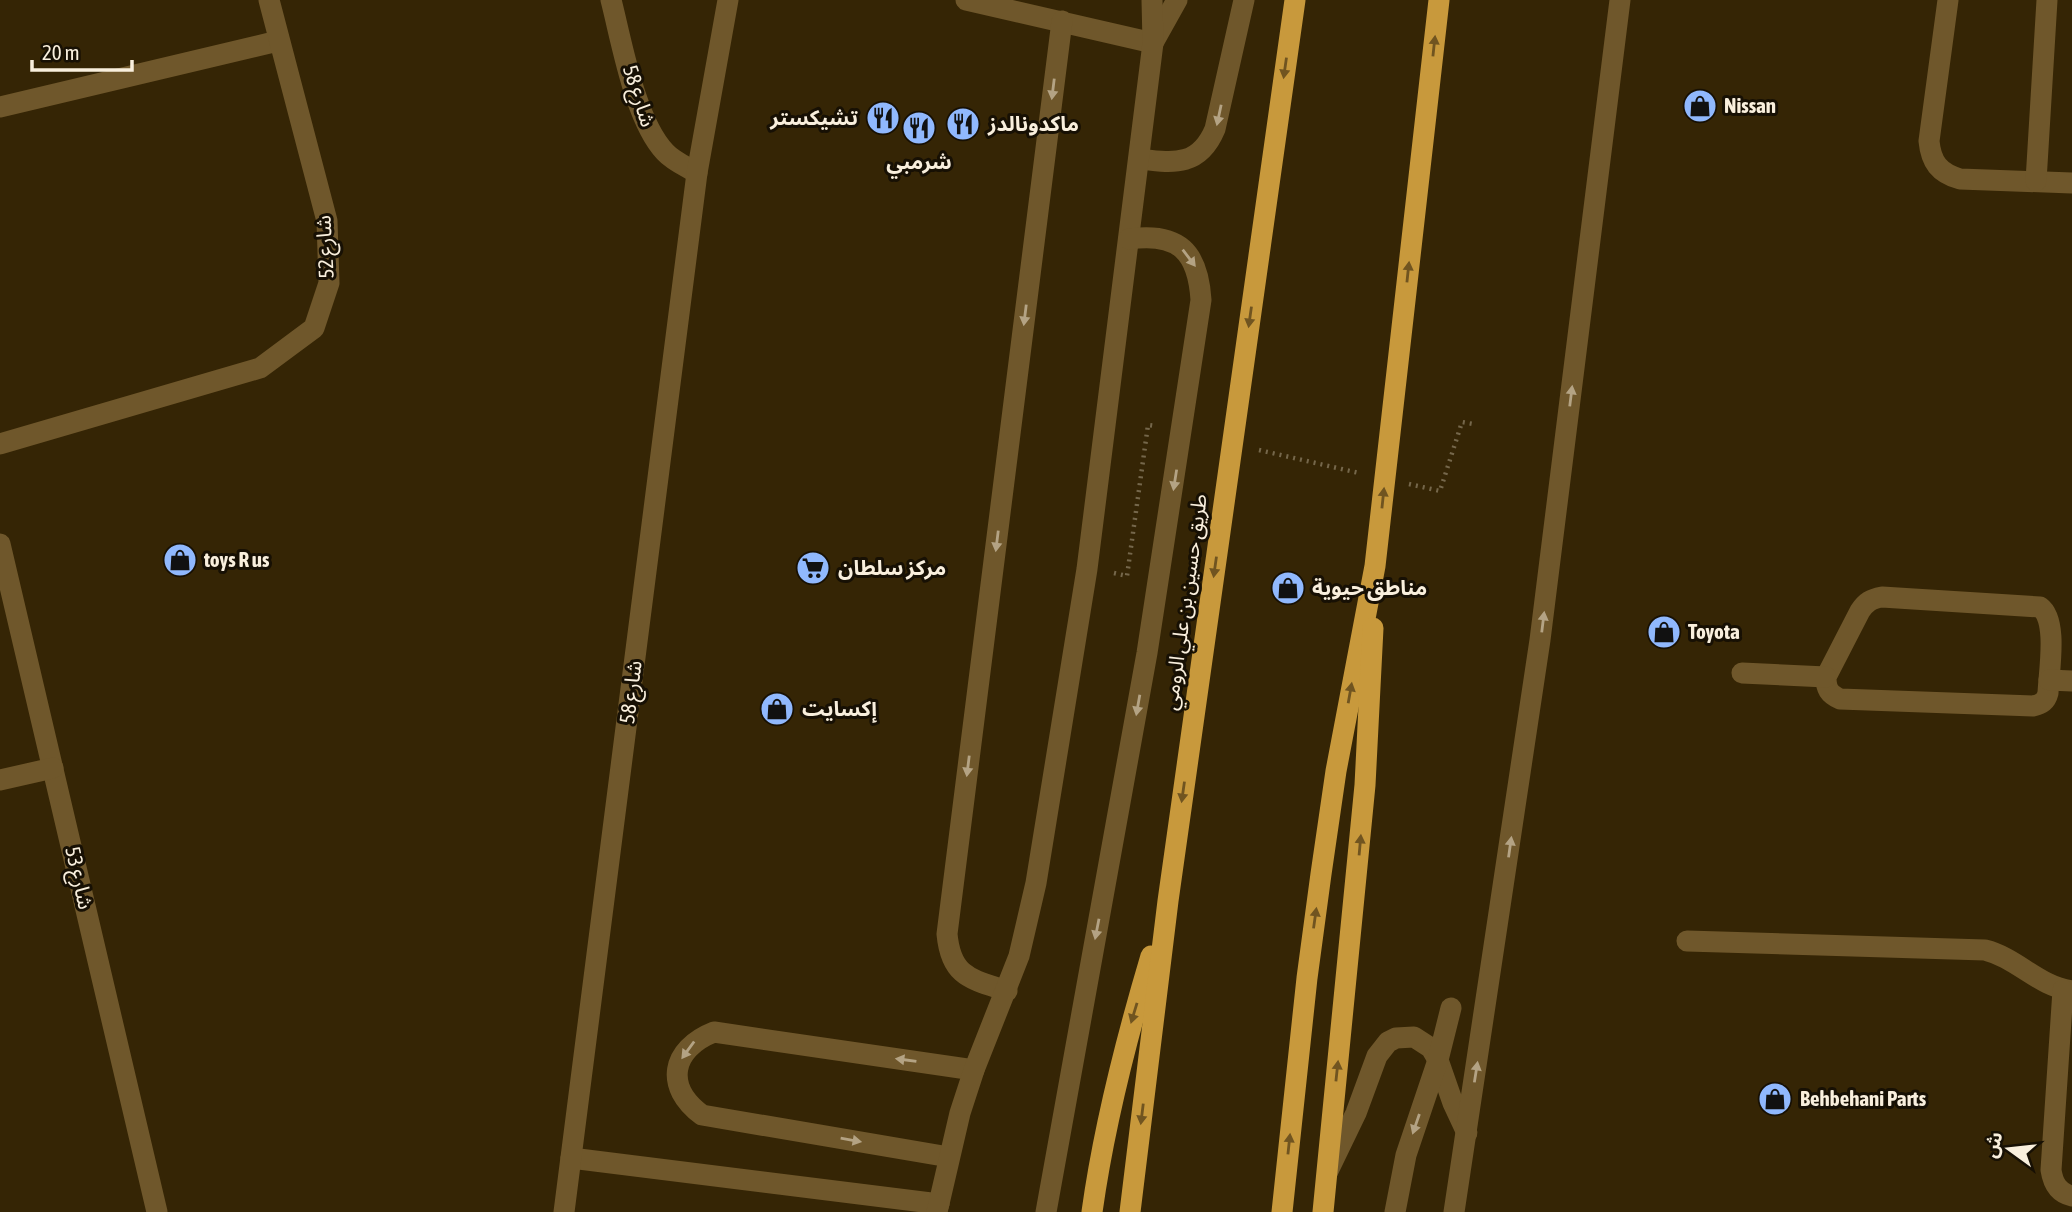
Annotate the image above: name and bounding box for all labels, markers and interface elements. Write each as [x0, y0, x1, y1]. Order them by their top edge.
scale bar [32, 28, 131, 72]
one-way arrow [1428, 35, 1439, 57]
text: 20 m [42, 40, 80, 64]
one-way arrow [1280, 57, 1291, 79]
street label: شارع 58 [615, 62, 661, 131]
one-way arrow [1048, 78, 1059, 100]
shop icon: Nissan [1681, 87, 1719, 125]
place label: Nissan [1724, 93, 1776, 117]
restaurant icon: تشيكستر [864, 99, 902, 137]
one-way arrow [1213, 104, 1224, 126]
place label: تشيكستر [769, 105, 858, 130]
restaurant icon: ماكدونالدز [944, 105, 982, 143]
restaurant icon: شرمبي [900, 109, 938, 147]
place label: ماكدونالدز [987, 111, 1079, 136]
place label: شرمبي [886, 149, 952, 179]
street label: شارع 52 [310, 214, 342, 279]
one-way arrow [1181, 249, 1195, 267]
one-way arrow [1403, 261, 1414, 283]
one-way arrow [1020, 304, 1031, 326]
one-way arrow [1245, 306, 1256, 328]
one-way arrow [1565, 385, 1576, 407]
one-way arrow [1169, 470, 1180, 492]
one-way arrow [1377, 487, 1388, 509]
street label: طريق حسين بن علي الرومي [1157, 492, 1216, 712]
one-way arrow [991, 530, 1002, 552]
shop icon: toys R us [161, 541, 199, 579]
place label: toys R us [203, 547, 270, 571]
supermarket icon: مركز سلطان [794, 549, 832, 587]
place label: مركز سلطان [838, 555, 946, 580]
one-way arrow [1209, 556, 1220, 578]
shop icon: مناطق حيوية [1269, 569, 1307, 607]
place label: مناطق حيوية [1312, 575, 1427, 601]
one-way arrow [1537, 611, 1548, 633]
shop icon: Toyota [1645, 613, 1683, 651]
place label: Toyota [1688, 619, 1740, 643]
street label: شارع 58 [614, 659, 650, 725]
one-way arrow [1345, 682, 1356, 704]
shop icon: إكسايت [758, 690, 796, 728]
one-way arrow [1132, 694, 1143, 716]
place label: إكسايت [802, 696, 878, 723]
one-way arrow [963, 755, 974, 777]
one-way arrow [1178, 781, 1189, 803]
one-way arrow [1355, 833, 1366, 855]
one-way arrow [1505, 836, 1516, 858]
street label: شارع 53 [57, 844, 99, 912]
one-way arrow [1310, 907, 1321, 929]
one-way arrow [1091, 918, 1102, 940]
one-way arrow [1129, 1003, 1139, 1024]
one-way arrow [681, 1041, 695, 1060]
one-way arrow [895, 1054, 917, 1065]
one-way arrow [1332, 1060, 1343, 1082]
one-way arrow [1471, 1061, 1482, 1083]
shop icon: Behbehani Parts [1756, 1080, 1794, 1118]
place label: Behbehani Parts [1800, 1086, 1927, 1110]
one-way arrow [1137, 1104, 1148, 1126]
one-way arrow [1410, 1114, 1421, 1135]
north arrow [1974, 1114, 2044, 1184]
text: ش [1979, 1129, 2007, 1160]
one-way arrow [1284, 1133, 1295, 1155]
one-way arrow [840, 1135, 862, 1146]

